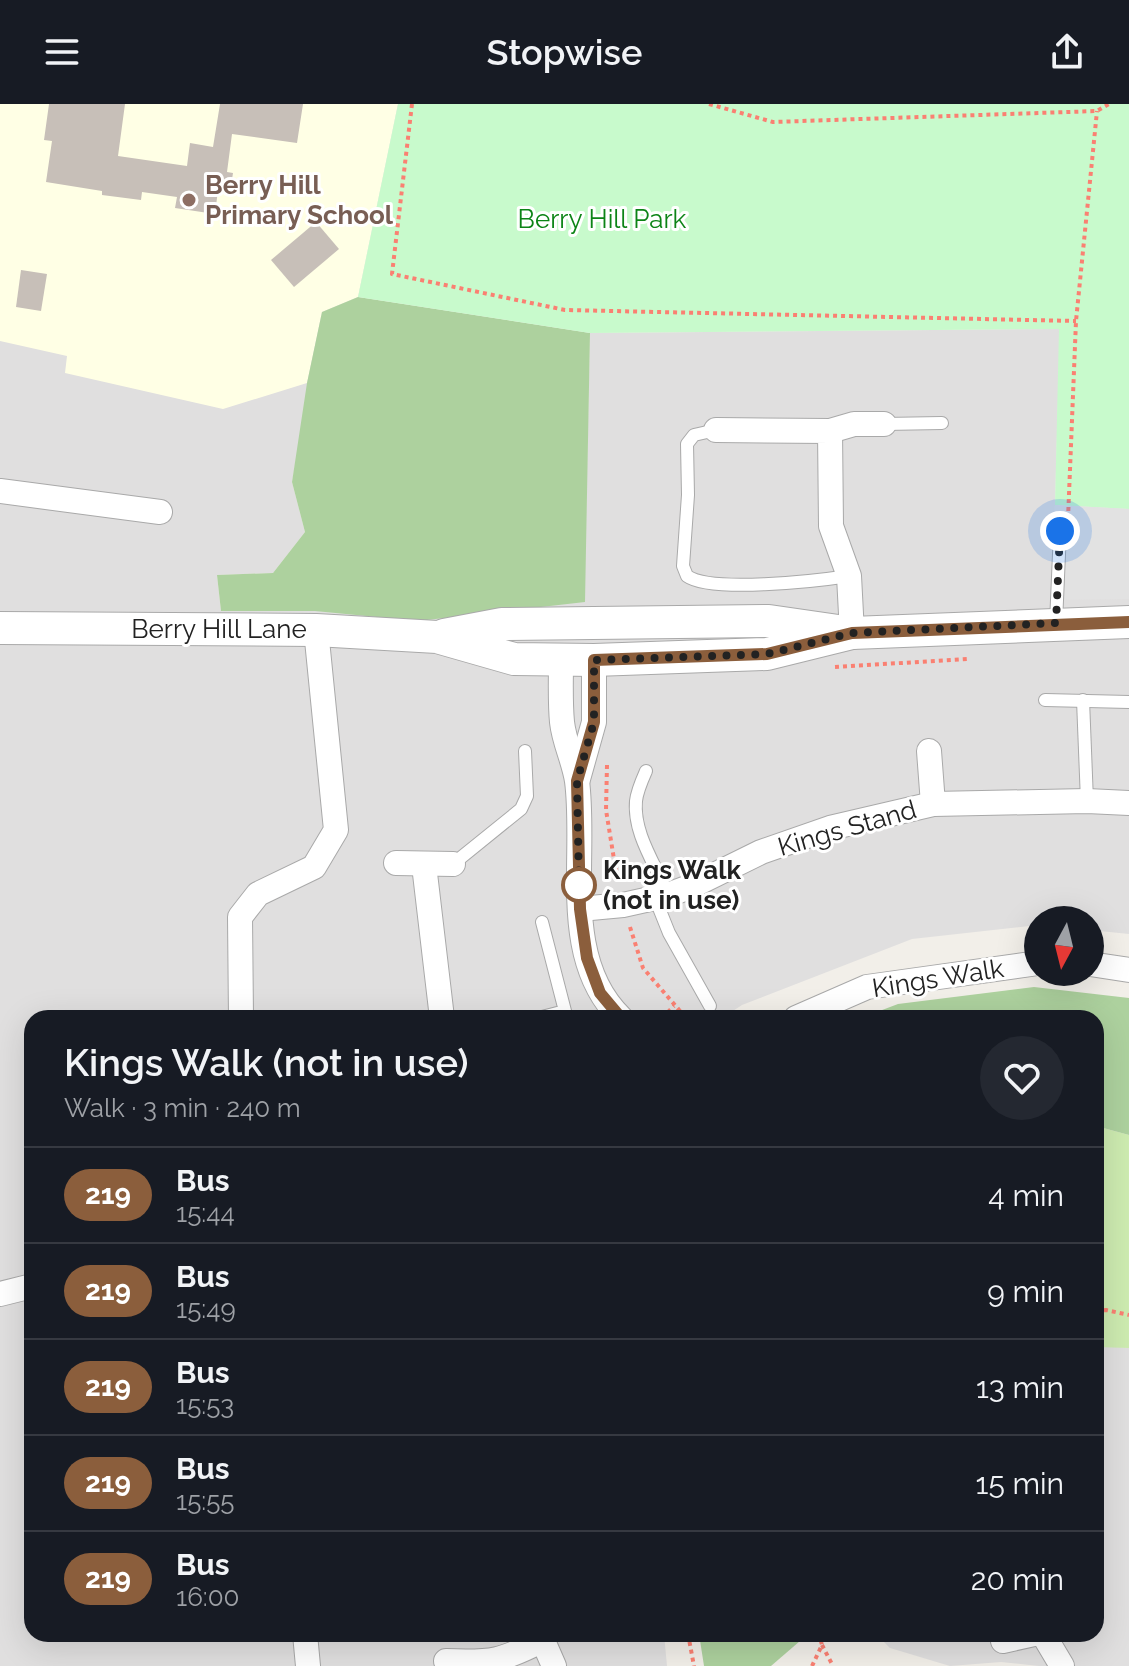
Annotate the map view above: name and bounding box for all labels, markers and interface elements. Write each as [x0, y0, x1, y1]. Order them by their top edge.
icon: menu [40, 30, 84, 74]
icon: share [1045, 30, 1089, 74]
text: Stopwise [487, 31, 642, 73]
place label: Berry Hill Primary School [205, 170, 394, 230]
marker: Berry Hill Primary School [180, 191, 198, 209]
park label: Berry Hill Park [518, 204, 687, 234]
your location [1040, 511, 1080, 551]
street label: Berry Hill Lane [131, 614, 307, 644]
street label: Kings Stand [774, 794, 920, 862]
place label: Kings Walk (not in use) [603, 855, 741, 915]
marker: Kings Walk (not in use) [562, 868, 596, 902]
north arrow [1024, 906, 1104, 986]
map controls [1024, 906, 1104, 986]
street label: Kings Walk [870, 953, 1006, 1003]
button: heart [980, 1036, 1064, 1120]
text: Kings Walk (not in use) [64, 1040, 469, 1085]
text: Walk · 3 min · 240 m [64, 1093, 301, 1123]
text: Bus [176, 1163, 230, 1198]
text: 219 [85, 1178, 131, 1211]
text: 4 min [988, 1178, 1064, 1213]
text: 15:44 [176, 1198, 235, 1228]
text: Bus [176, 1259, 230, 1294]
text: 219 [85, 1274, 131, 1307]
text: 9 min [987, 1274, 1064, 1309]
text: 15:49 [176, 1294, 236, 1324]
text: Bus [176, 1355, 230, 1390]
text: 219 [85, 1370, 131, 1403]
text: 13 min [976, 1370, 1064, 1405]
text: 15:53 [176, 1390, 234, 1420]
text: Bus [176, 1451, 230, 1486]
text: 219 [85, 1466, 131, 1499]
text: 15 min [976, 1466, 1064, 1501]
text: 15:55 [176, 1486, 235, 1516]
text: Bus [176, 1547, 230, 1582]
text: 219 [85, 1562, 131, 1595]
text: 20 min [971, 1562, 1064, 1597]
text: 16:00 [176, 1582, 240, 1612]

